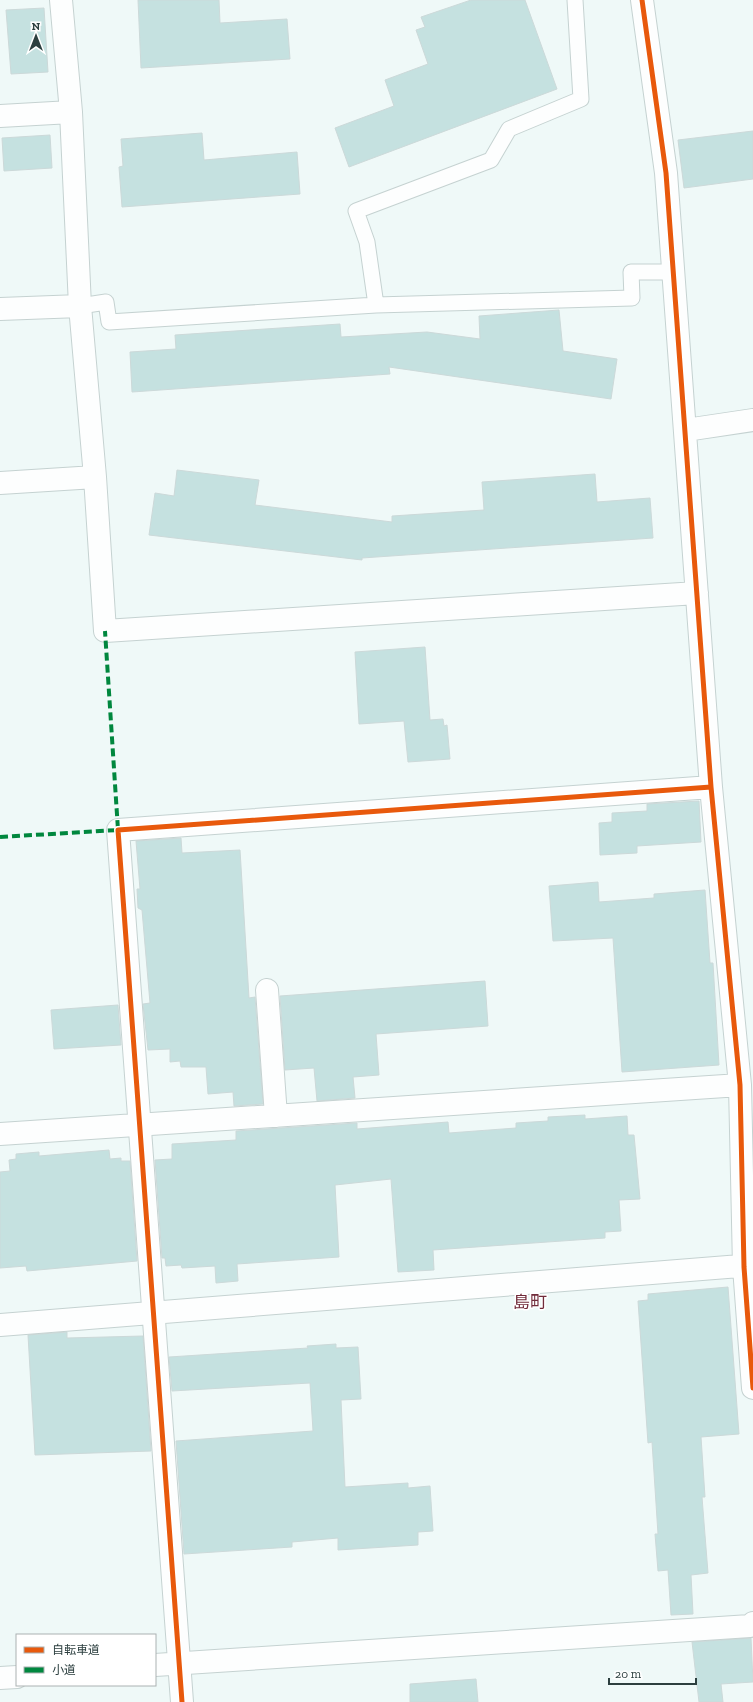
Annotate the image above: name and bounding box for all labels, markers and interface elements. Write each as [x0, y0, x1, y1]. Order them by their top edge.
north arrow [16, 16, 56, 56]
text: N [32, 20, 41, 33]
district label: 島町 [513, 1292, 547, 1312]
legend [16, 1634, 156, 1686]
text: 自転車道 [52, 1643, 100, 1657]
scale bar [609, 1660, 696, 1686]
text: 小道 [52, 1663, 76, 1677]
text: 20 m [615, 1667, 642, 1681]

